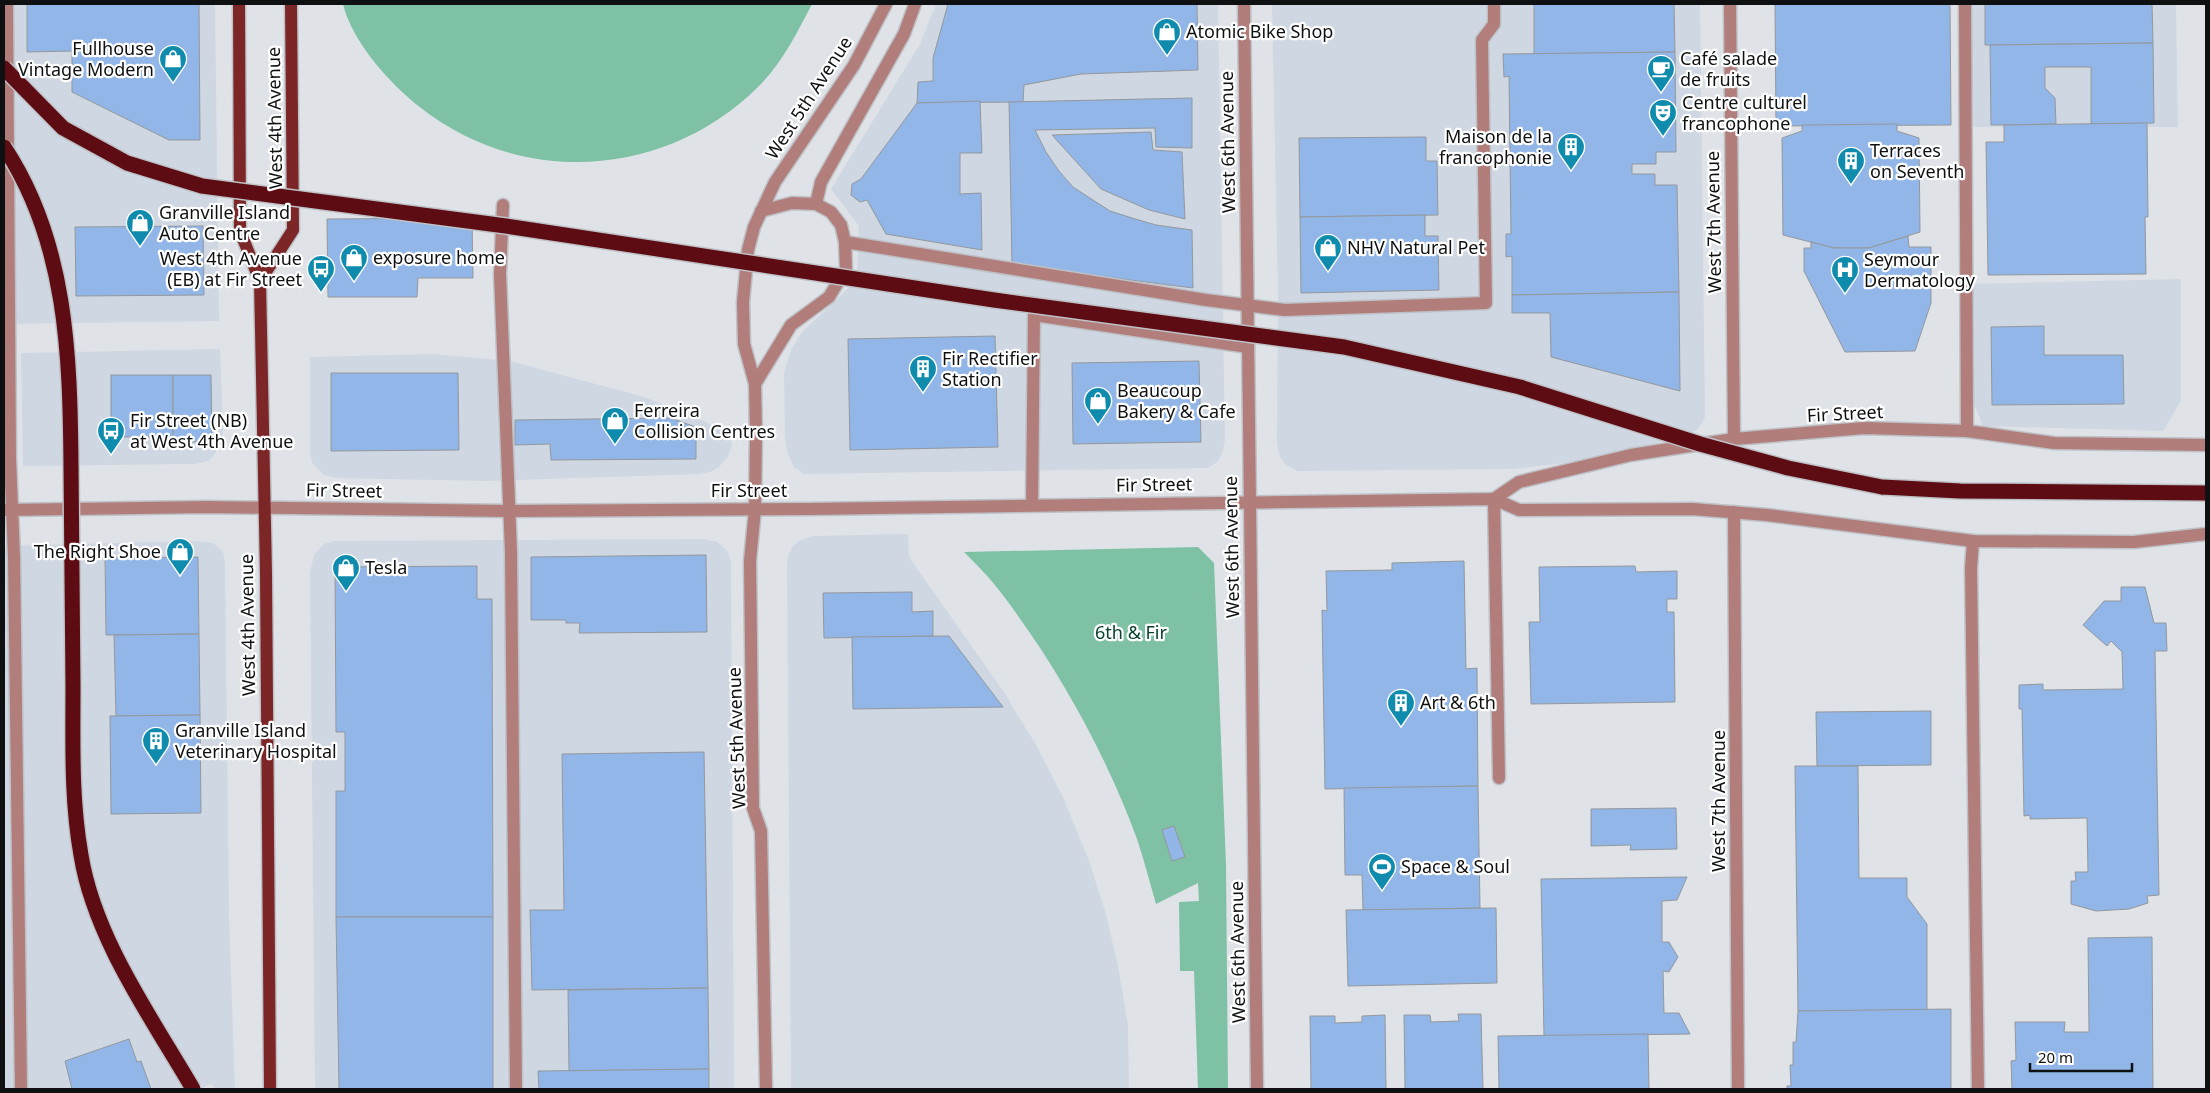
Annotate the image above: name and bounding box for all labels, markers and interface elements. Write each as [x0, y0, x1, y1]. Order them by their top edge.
shop icon: Atomic Bike Shop [1152, 17, 1182, 56]
place label: Atomic Bike Shop [1186, 19, 1333, 43]
street label: West 5th Avenue [759, 31, 857, 164]
place label: Fullhouse Vintage Modern [18, 36, 154, 81]
shop icon: Fullhouse Vintage Modern [158, 44, 188, 83]
place label: Café salade de fruits [1680, 46, 1777, 91]
street label: West 4th Avenue [261, 47, 287, 189]
cafe icon: Café salade de fruits [1646, 54, 1676, 93]
street label: West 6th Avenue [1214, 71, 1240, 213]
place label: Centre culturel francophone [1682, 90, 1807, 135]
theatre icon: Centre culturel francophone [1648, 98, 1678, 137]
place label: Maison de la francophonie [1439, 124, 1552, 169]
building icon: Maison de la francophonie [1556, 132, 1586, 171]
place label: Terraces on Seventh [1870, 138, 1964, 183]
building icon: Terraces on Seventh [1836, 146, 1866, 185]
street label: West 7th Avenue [1700, 151, 1726, 293]
place label: Granville Island Auto Centre [159, 200, 290, 245]
shop icon: Granville Island Auto Centre [125, 208, 155, 247]
shop icon: NHV Natural Pet [1313, 233, 1343, 272]
place label: NHV Natural Pet [1347, 235, 1485, 259]
shop icon: exposure home [339, 243, 369, 282]
place label: exposure home [373, 245, 505, 269]
place label: West 4th Avenue (EB) at Fir Street [160, 246, 302, 291]
place label: Seymour Dermatology [1864, 247, 1976, 292]
bus stop icon: West 4th Avenue (EB) at Fir Street [306, 254, 336, 293]
hospital icon: Seymour Dermatology [1830, 255, 1860, 294]
place label: Fir Rectifier Station [942, 346, 1038, 391]
building icon: Fir Rectifier Station [908, 354, 938, 393]
place label: Beaucoup Bakery & Cafe [1117, 378, 1236, 423]
shop icon: Beaucoup Bakery & Cafe [1083, 386, 1113, 425]
place label: Ferreira Collision Centres [634, 398, 775, 443]
street label: Fir Street [1806, 399, 1884, 427]
shop icon: Ferreira Collision Centres [600, 406, 630, 445]
place label: Fir Street (NB) at West 4th Avenue [130, 408, 293, 453]
bus stop icon: Fir Street (NB) at West 4th Avenue [96, 416, 126, 455]
street label: Fir Street [1116, 471, 1193, 497]
street label: West 6th Avenue [1218, 476, 1244, 618]
street label: Fir Street [306, 477, 383, 503]
street label: Fir Street [711, 478, 788, 502]
shop icon: The Right Shoe [165, 537, 195, 576]
place label: The Right Shoe [34, 539, 161, 563]
shop icon: Tesla [331, 553, 361, 592]
street label: West 4th Avenue [234, 554, 260, 696]
place label: Tesla [365, 555, 407, 579]
park label: 6th & Fir [1095, 620, 1168, 644]
street label: West 5th Avenue [722, 667, 750, 809]
building icon: Art & 6th [1386, 688, 1416, 727]
place label: Art & 6th [1420, 690, 1496, 714]
place label: Granville Island Veterinary Hospital [175, 718, 337, 763]
building icon: Granville Island Veterinary Hospital [141, 726, 171, 765]
street label: West 7th Avenue [1706, 730, 1730, 872]
sports icon: Space & Soul [1367, 852, 1397, 891]
place label: Space & Soul [1401, 854, 1510, 878]
street label: West 6th Avenue [1224, 881, 1250, 1023]
scale bar [2030, 1040, 2132, 1072]
text: 20 m [2038, 1047, 2073, 1067]

